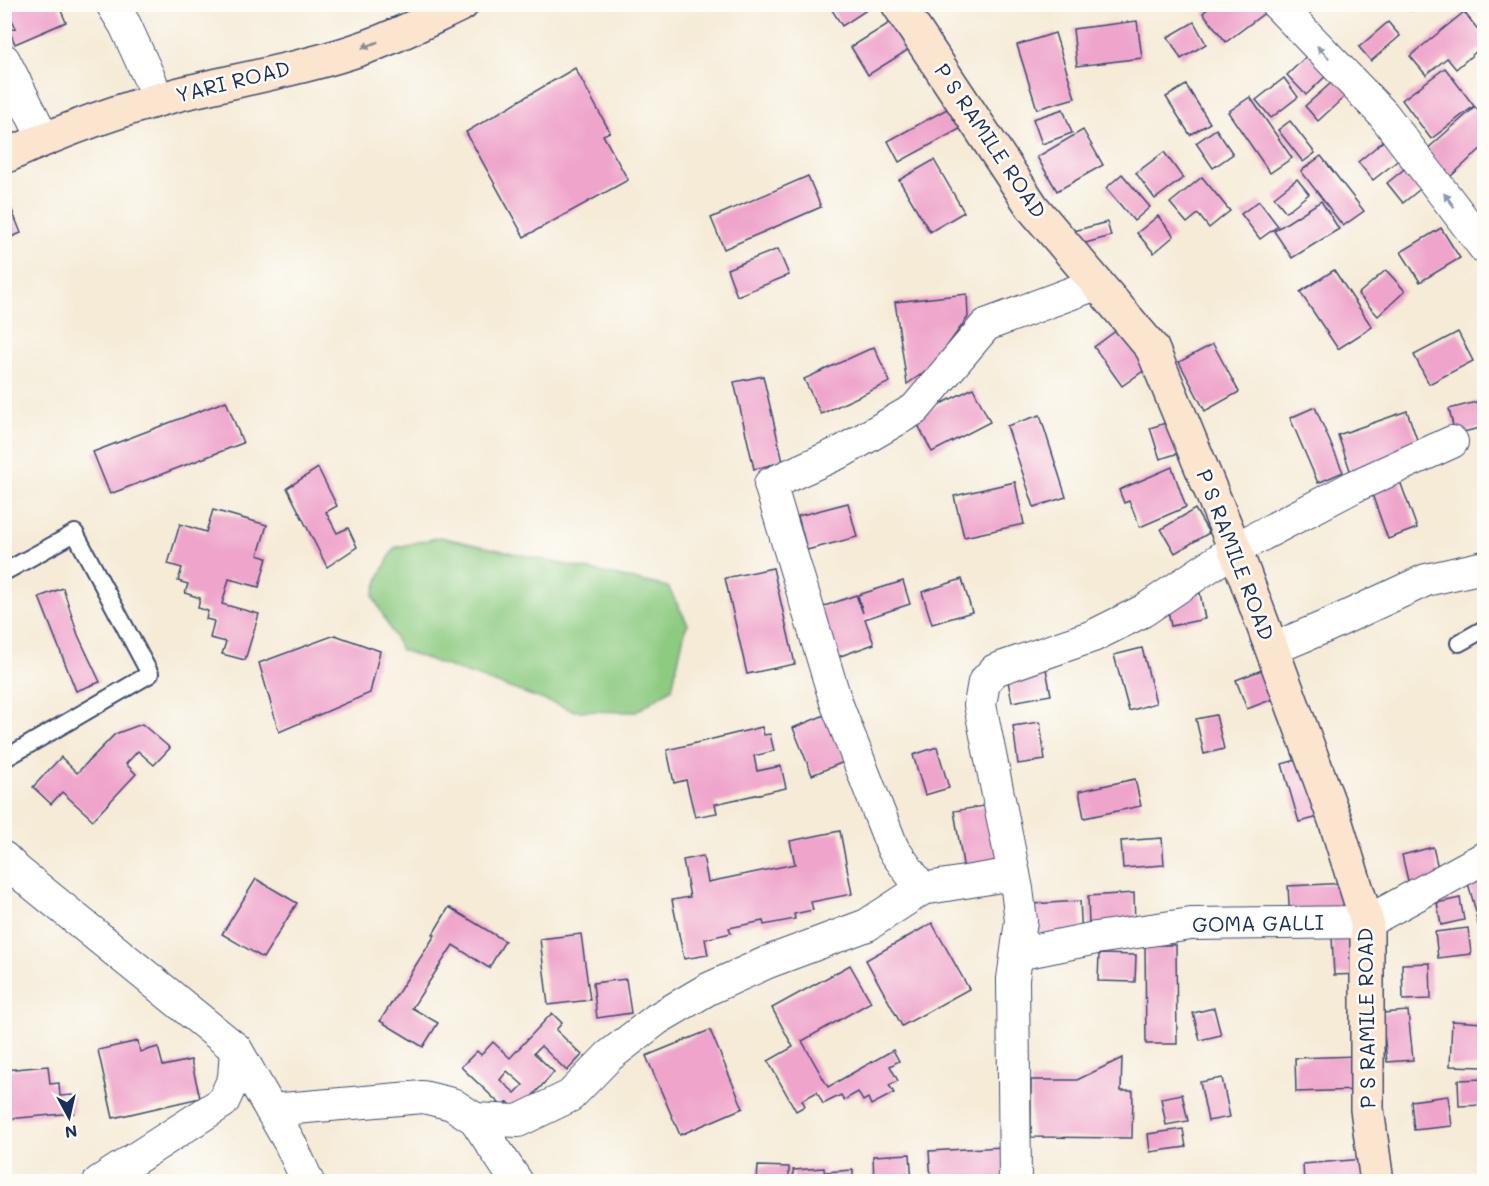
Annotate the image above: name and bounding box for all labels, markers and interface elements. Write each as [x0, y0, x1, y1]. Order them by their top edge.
one-way arrow [360, 40, 378, 50]
one-way arrow [1316, 44, 1330, 59]
street label: YARI ROAD [173, 53, 293, 108]
street label: P S RAMILE ROAD [929, 58, 1053, 223]
one-way arrow [1443, 193, 1455, 209]
street label: P S RAMILE ROAD [1191, 465, 1281, 644]
street label: GOMA GALLI [1192, 908, 1324, 937]
street label: P S RAMILE ROAD [1350, 927, 1381, 1109]
north arrow [39, 1087, 99, 1147]
text: N [64, 1121, 79, 1144]

